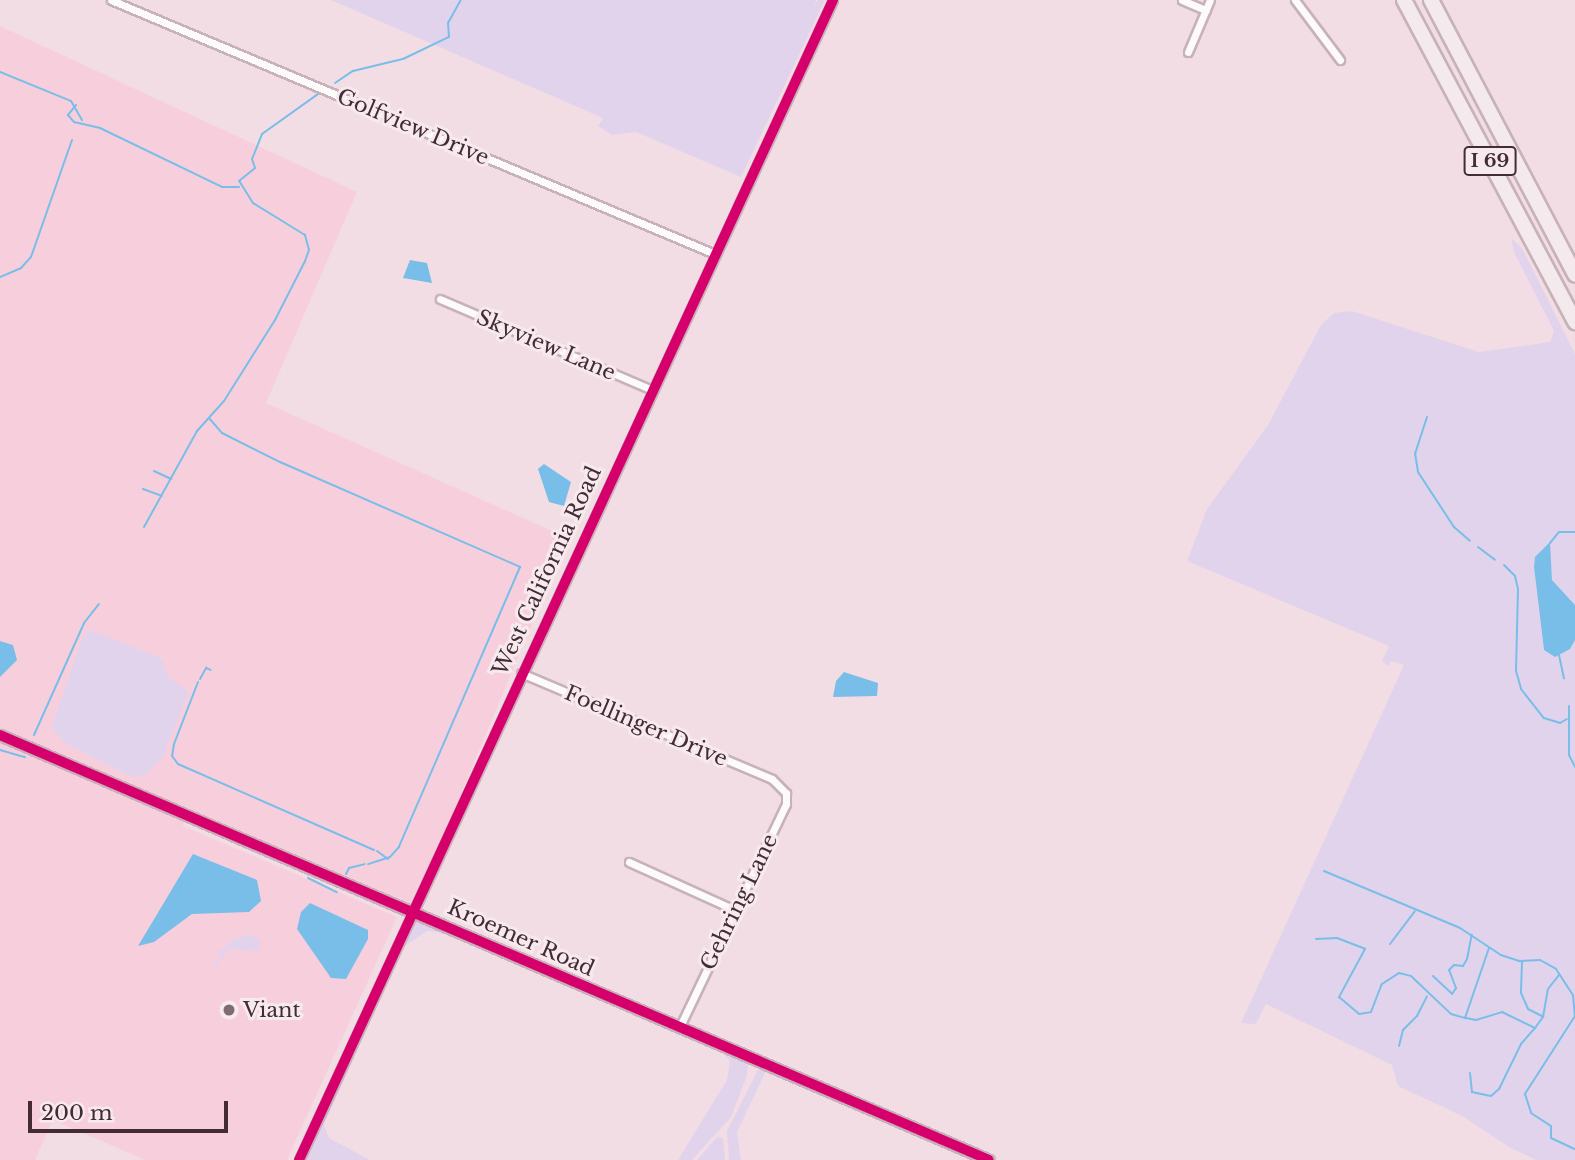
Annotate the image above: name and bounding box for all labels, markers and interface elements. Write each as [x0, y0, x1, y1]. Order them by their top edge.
street label: Golfview Drive [333, 84, 493, 170]
road number: I 69 [1462, 146, 1518, 176]
street label: Skyview Lane [473, 304, 619, 386]
street label: West California Road [487, 462, 607, 680]
street label: Foellinger Drive [561, 680, 731, 772]
street label: Gehring Lane [695, 830, 783, 974]
street label: Kroemer Road [444, 894, 598, 982]
place label: Viant [243, 997, 300, 1023]
marker: Viant [221, 1002, 237, 1018]
scale bar [32, 1086, 231, 1130]
text: 200 m [41, 1100, 112, 1126]

